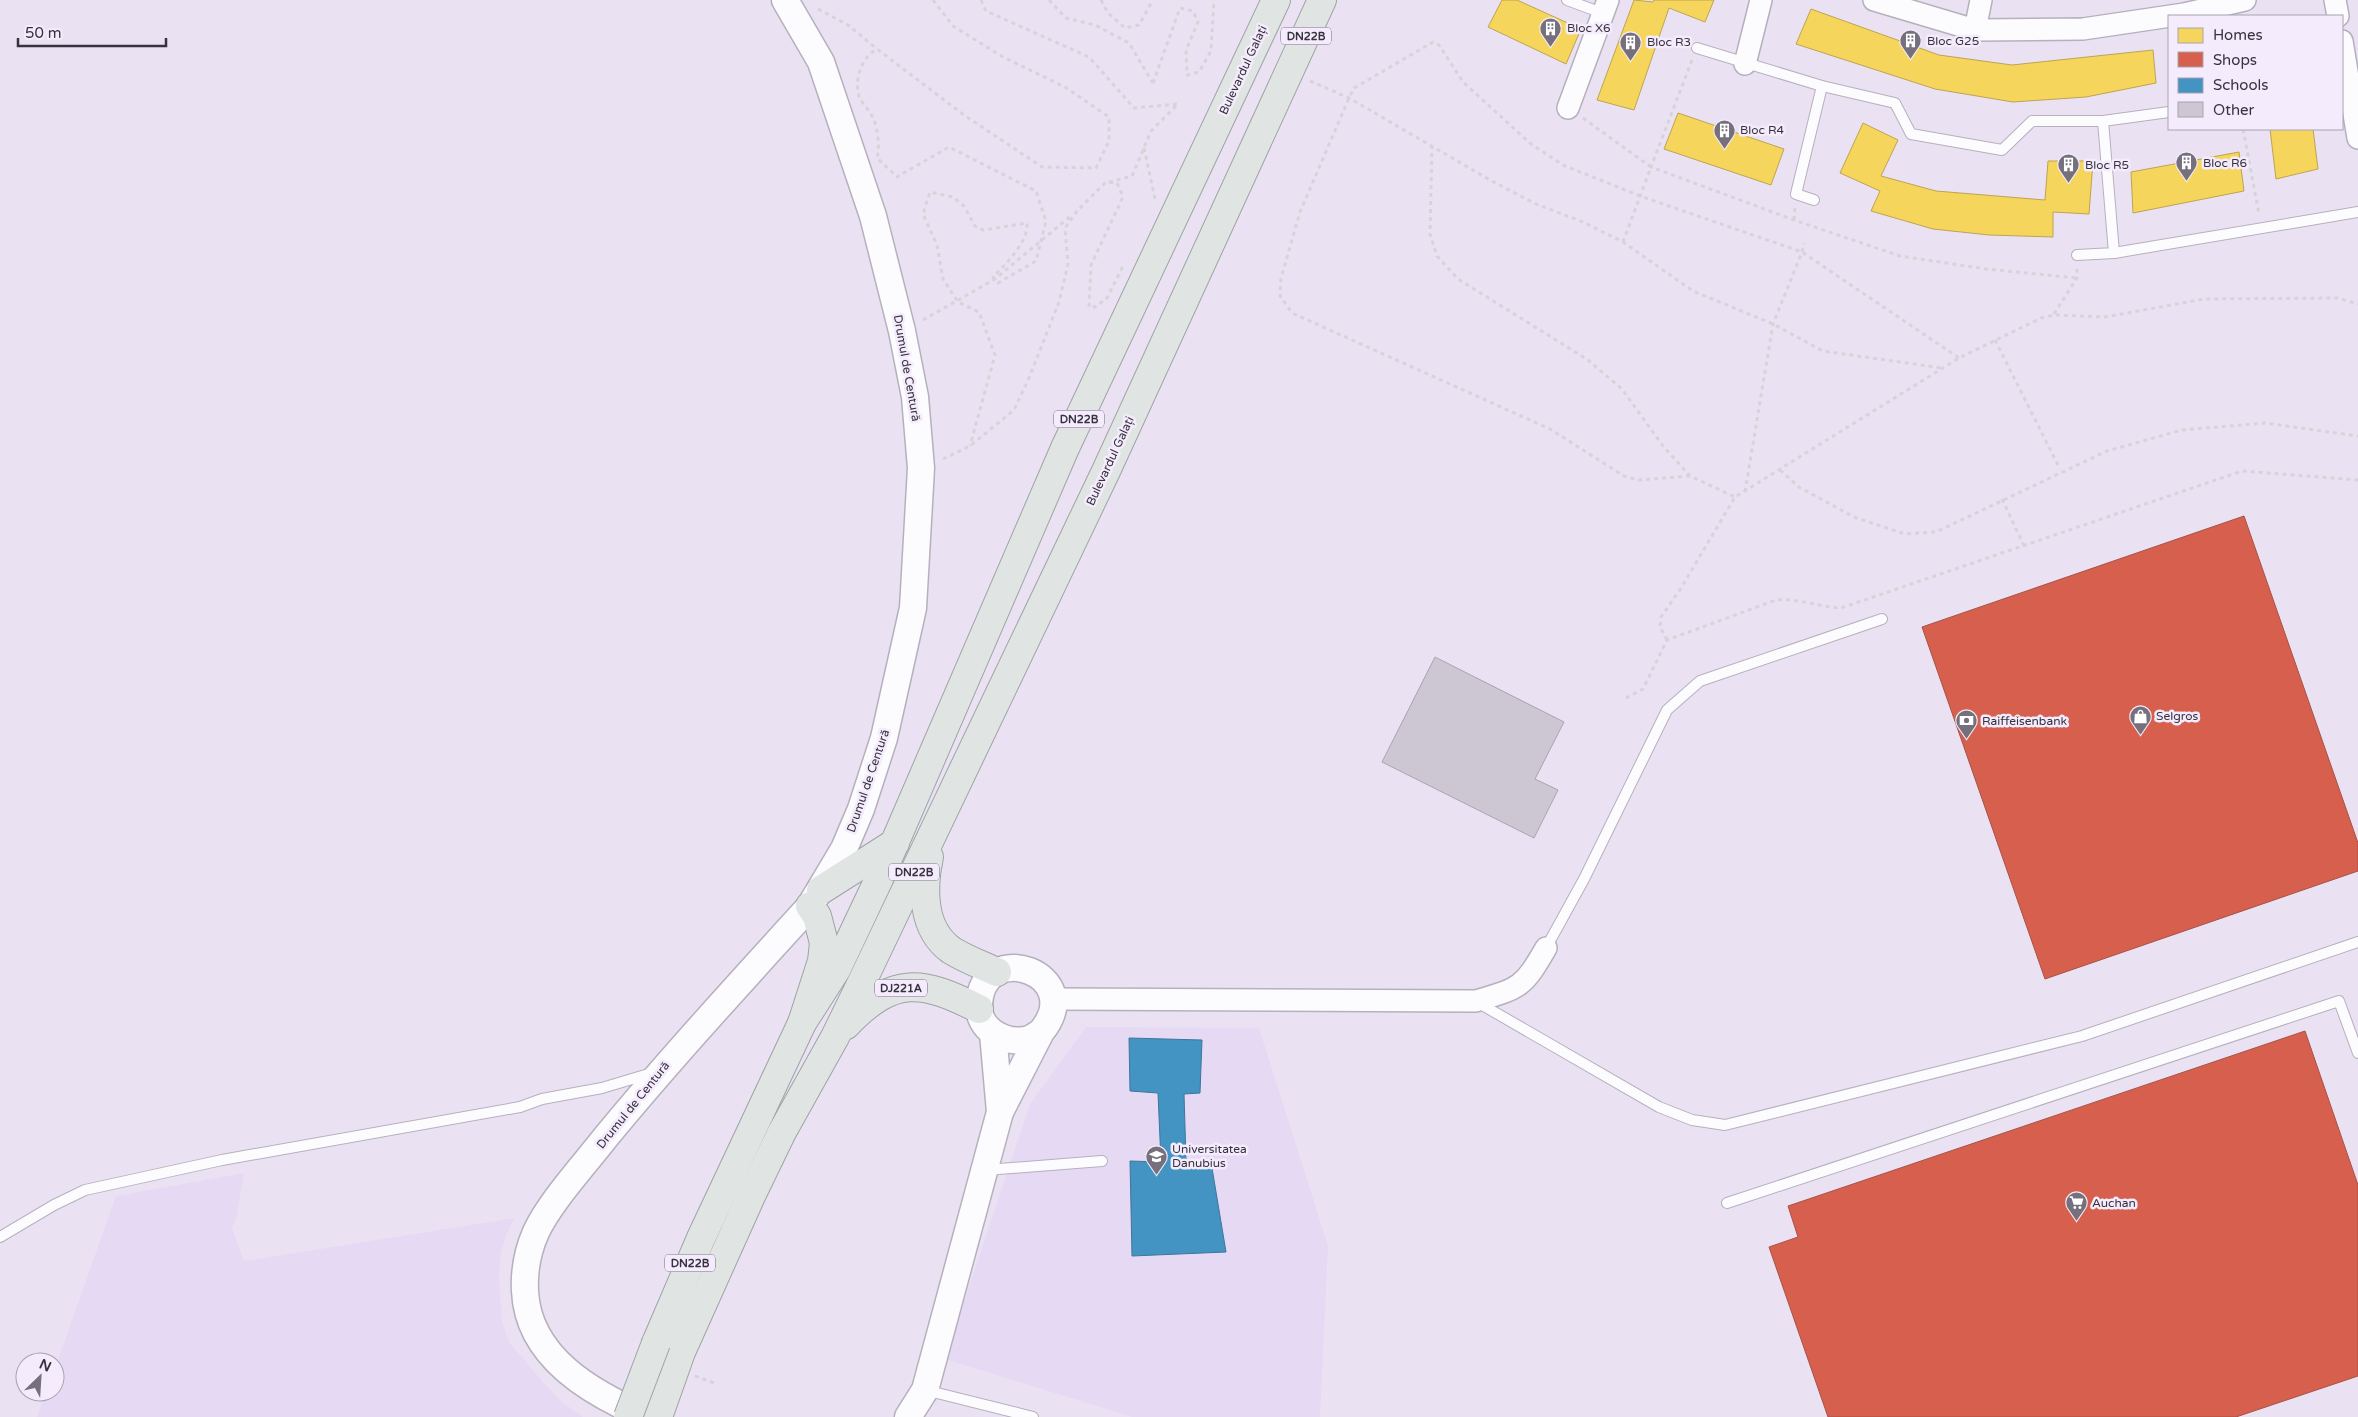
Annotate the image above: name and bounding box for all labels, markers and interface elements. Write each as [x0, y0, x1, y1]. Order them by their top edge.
scale bar [18, 15, 165, 47]
legend [2168, 15, 2343, 130]
building icon: Bloc X6 [1539, 16, 1563, 47]
place label: Bloc X6 [1567, 21, 1611, 35]
street label: Bulevardul Galați [1216, 23, 1270, 117]
text: 50 m [25, 24, 62, 42]
text: Homes [2213, 26, 2263, 44]
road number: DN22B [1281, 28, 1331, 44]
building icon: Bloc G25 [1899, 29, 1923, 60]
building icon: Bloc R3 [1619, 30, 1643, 61]
place label: Bloc G25 [1927, 34, 1979, 48]
place label: Bloc R3 [1647, 35, 1691, 49]
text: Shops [2213, 51, 2257, 69]
text: Schools [2213, 76, 2269, 94]
text: Other [2213, 101, 2255, 119]
building icon: Bloc R4 [1712, 118, 1736, 149]
place label: Bloc R4 [1740, 123, 1785, 137]
building icon: Bloc R6 [2175, 151, 2199, 182]
building icon: Bloc R5 [2057, 153, 2081, 184]
place label: Bloc R6 [2203, 156, 2247, 170]
place label: Bloc R5 [2085, 158, 2129, 172]
street label: Drumul de Centură [891, 314, 923, 422]
road number: DN22B [1054, 410, 1104, 428]
street label: Bulevardul Galați [1083, 414, 1137, 508]
shop icon: Selgros [2128, 704, 2152, 735]
bank icon: Raiffeisenbank [1954, 709, 1978, 740]
place label: Selgros [2156, 709, 2198, 723]
place label: Raiffeisenbank [1982, 714, 2067, 728]
street label: Drumul de Centură [844, 728, 892, 834]
road number: DN22B [889, 864, 939, 880]
road number: DJ221A [875, 980, 927, 996]
street label: Drumul de Centură [594, 1059, 672, 1151]
place label: Universitatea Danubius [1172, 1142, 1247, 1170]
school or university icon: Universitatea Danubius [1144, 1144, 1168, 1175]
supermarket icon: Auchan [2064, 1191, 2088, 1222]
place label: Auchan [2092, 1196, 2136, 1210]
road number: DN22B [665, 1254, 715, 1272]
north arrow [15, 1352, 65, 1402]
text: N [37, 1356, 54, 1376]

